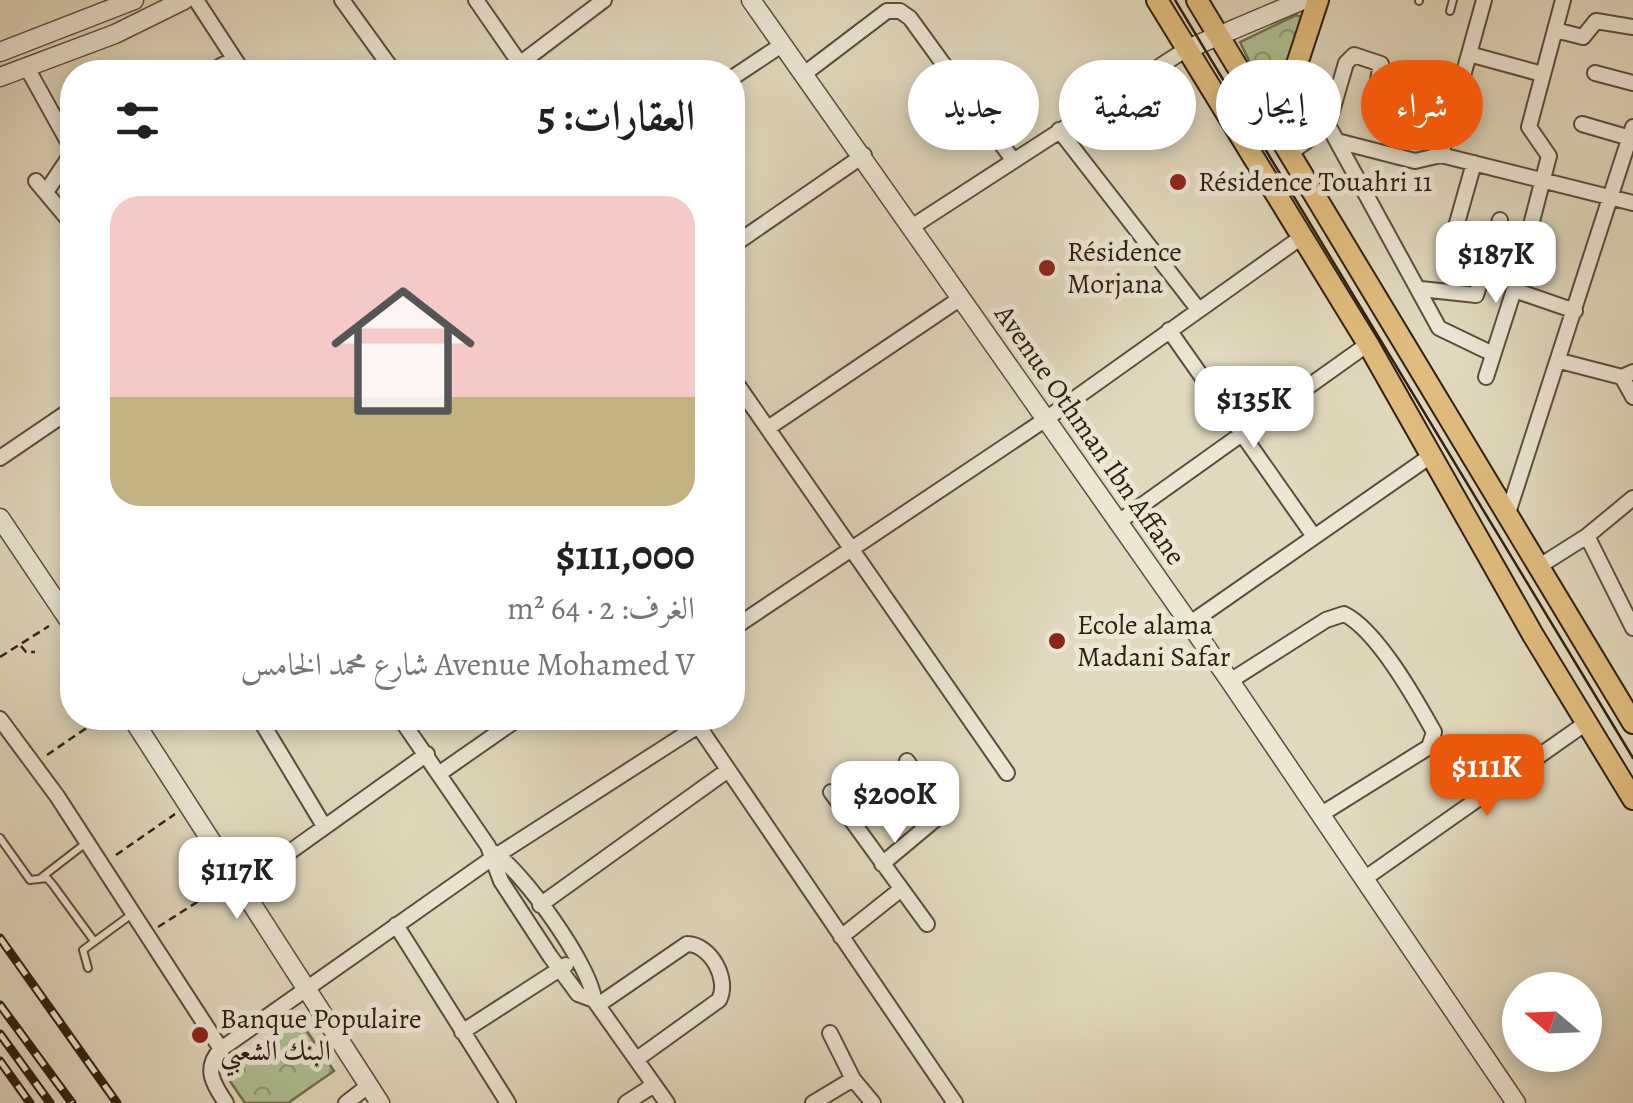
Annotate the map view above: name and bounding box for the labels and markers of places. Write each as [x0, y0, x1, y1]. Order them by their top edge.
place label: Résidence Touahri 11 [1198, 163, 1432, 201]
marker: Résidence Touahri 11 [1167, 171, 1189, 193]
pin: $187K [1426, 221, 1566, 306]
place label: Résidence Morjana [1067, 233, 1182, 303]
marker: Résidence Morjana [1036, 257, 1058, 279]
pin: $135K [1184, 366, 1324, 451]
place label: Ecole alama Madani Safar [1077, 606, 1231, 676]
marker: Ecole alama Madani Safar [1046, 630, 1068, 652]
pin: $111K [1417, 734, 1557, 819]
pin: $200K [825, 761, 965, 846]
pin: $117K [167, 837, 307, 922]
place label: Banque Populaire البنك الشعبي [220, 1000, 422, 1077]
marker: Banque Populaire البنك الشعبي [189, 1024, 211, 1046]

